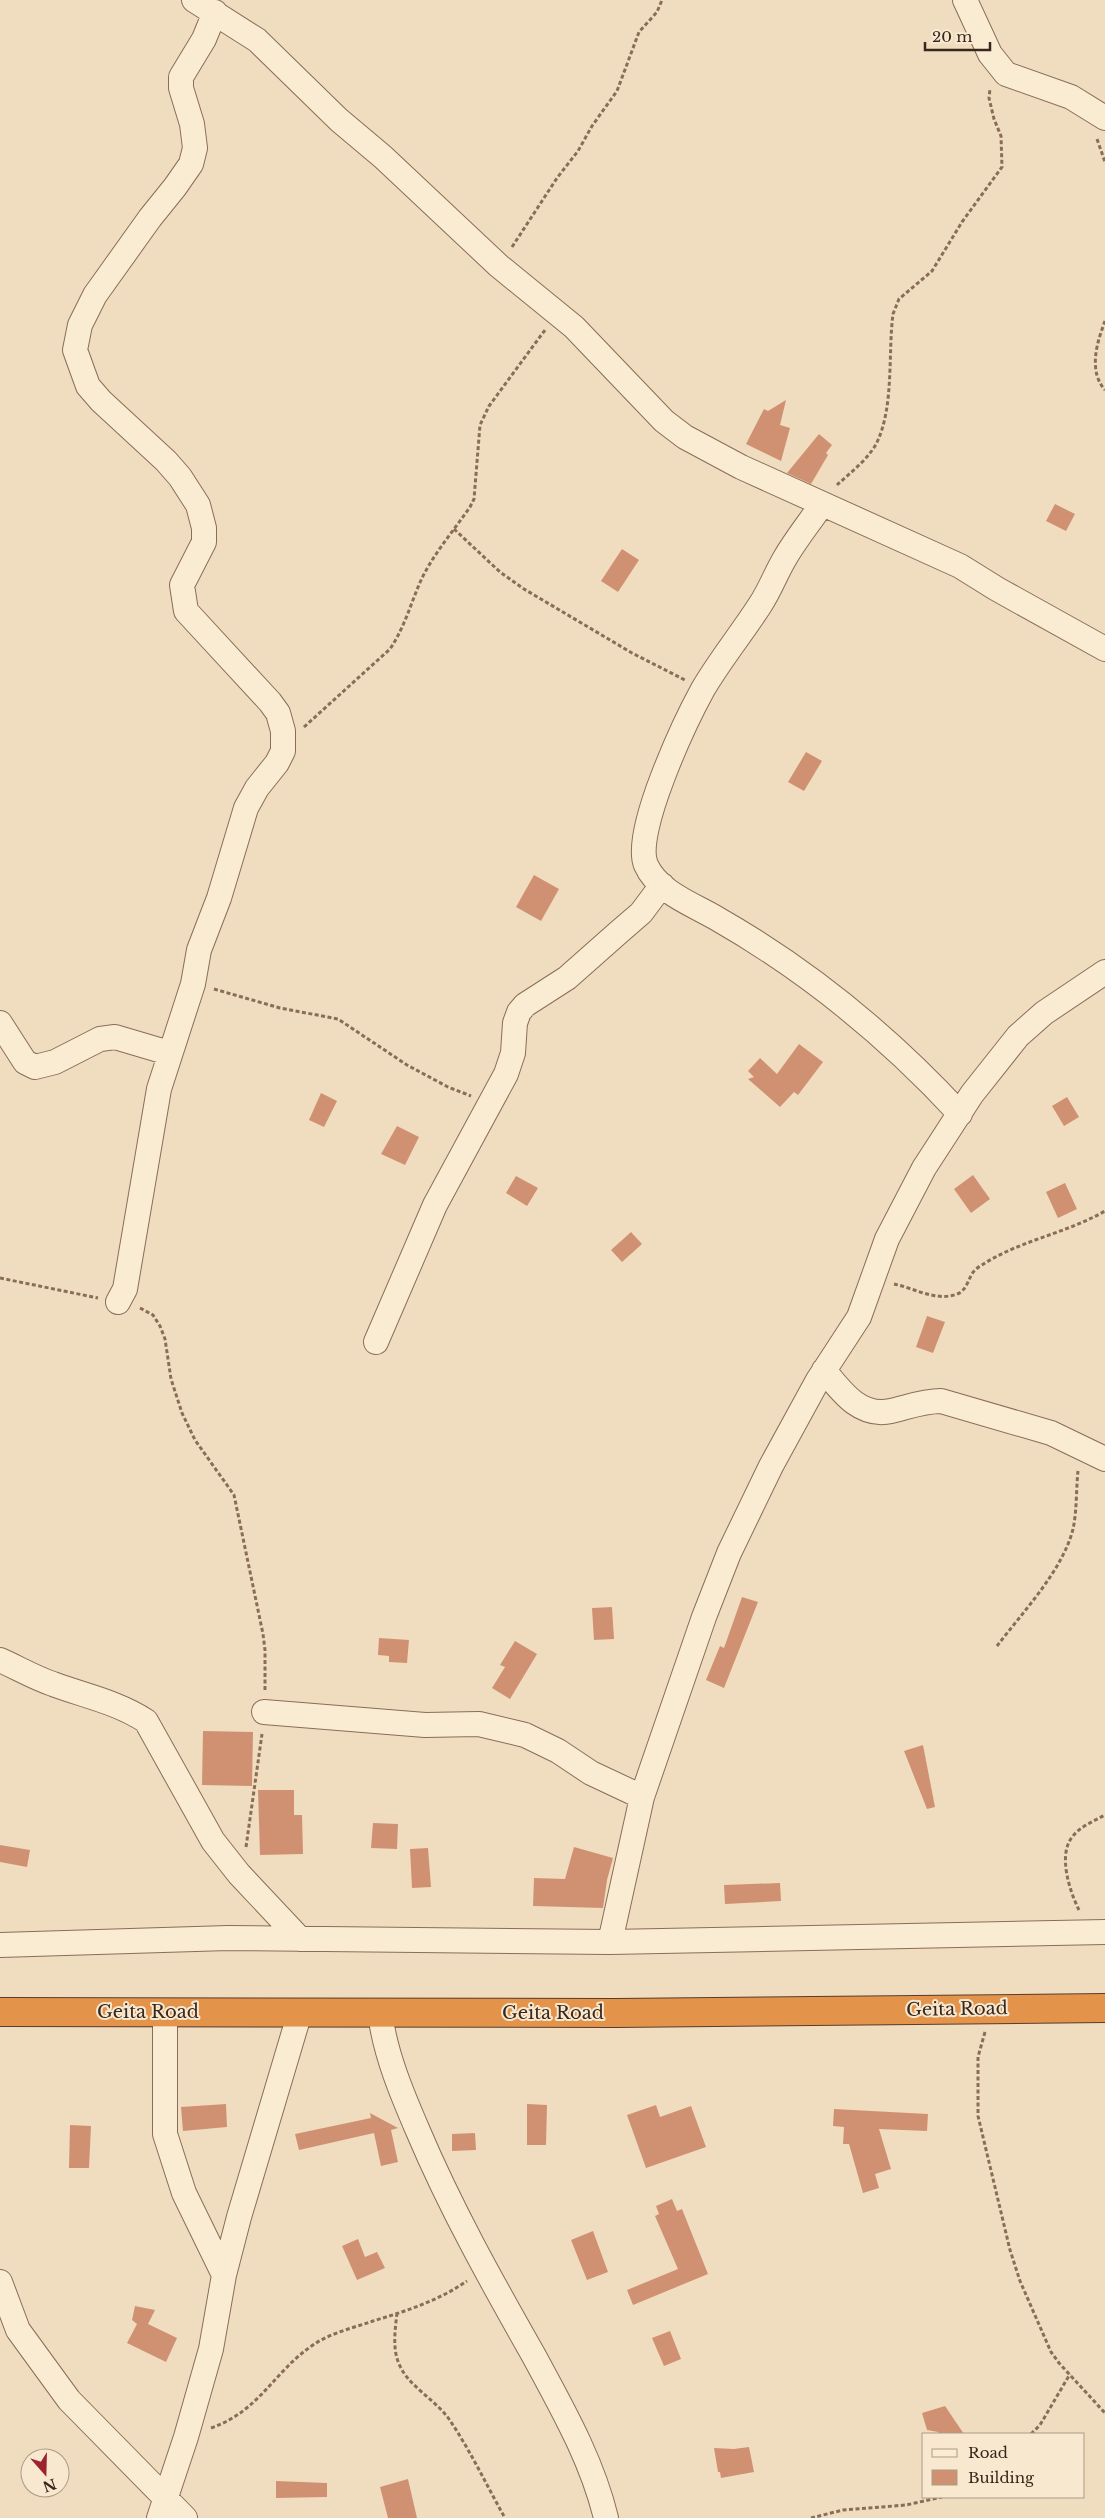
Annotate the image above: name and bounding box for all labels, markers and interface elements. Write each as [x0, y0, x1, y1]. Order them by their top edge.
scale bar [925, 20, 990, 52]
text: 20 m [932, 27, 972, 46]
street label: Geita Road [906, 1997, 1008, 2021]
street label: Geita Road [97, 2001, 199, 2023]
street label: Geita Road [502, 2002, 604, 2024]
legend [922, 2433, 1085, 2498]
text: Road [968, 2443, 1008, 2462]
north arrow [20, 2448, 70, 2498]
text: Building [968, 2468, 1035, 2487]
text: N [40, 2475, 59, 2496]

